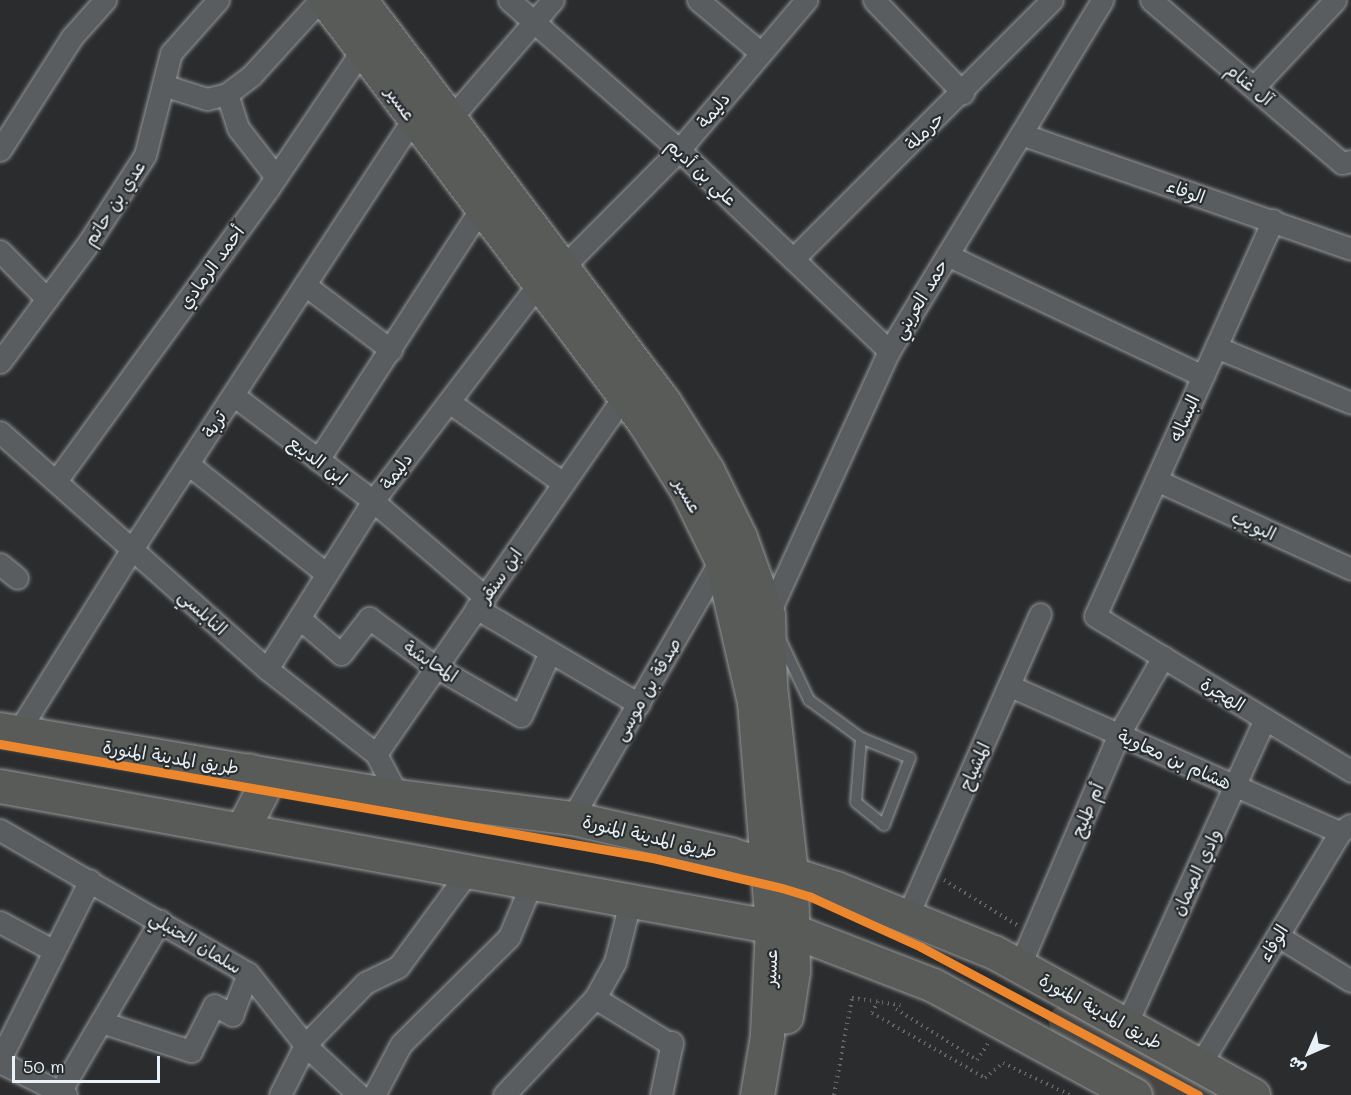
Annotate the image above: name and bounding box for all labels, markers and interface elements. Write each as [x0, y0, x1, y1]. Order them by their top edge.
street label: آل غنام [1222, 58, 1278, 110]
street label: عسير [381, 82, 421, 124]
street label: دليمة [692, 88, 734, 132]
street label: حرملة [900, 108, 948, 154]
street label: علي بن أديم [662, 134, 742, 210]
street label: عدي بن حاتم [78, 156, 150, 250]
street label: الوفاء [1164, 174, 1208, 208]
street label: أحمد الرمادي [174, 221, 248, 313]
street label: حمد العريني [888, 255, 952, 343]
street label: البساله [1164, 391, 1204, 445]
street label: تربة [197, 406, 231, 442]
street label: ابن الديبع [284, 431, 352, 489]
street label: دليمة [375, 449, 417, 493]
street label: عسير [669, 473, 707, 517]
street label: البويب [1228, 505, 1280, 545]
street label: ابن سنقر [474, 544, 526, 606]
street label: النابلسي [174, 585, 232, 639]
street label: صدقة بن موسى [609, 634, 685, 744]
street label: المحابشة [400, 635, 462, 687]
street label: الهجرة [1197, 672, 1249, 716]
street label: هشام بن معاوية [1115, 724, 1235, 794]
street label: طريق المدينة المنورة [101, 736, 241, 778]
street label: المشياح [954, 739, 994, 793]
street label: أم طليح [1066, 780, 1108, 840]
street label: طريق المدينة المنورة [581, 810, 719, 862]
street label: وادي الصمان [1166, 825, 1226, 919]
street label: سلمان الحنبلي [146, 906, 246, 978]
street label: الوفاء [1254, 921, 1292, 965]
street label: عسير [759, 949, 781, 987]
street label: طريق المدينة المنورة [1036, 968, 1166, 1054]
north arrow [1279, 1023, 1339, 1083]
scale bar [15, 1044, 164, 1082]
text: ش [1282, 1052, 1310, 1080]
text: 50 m [23, 1054, 65, 1078]

